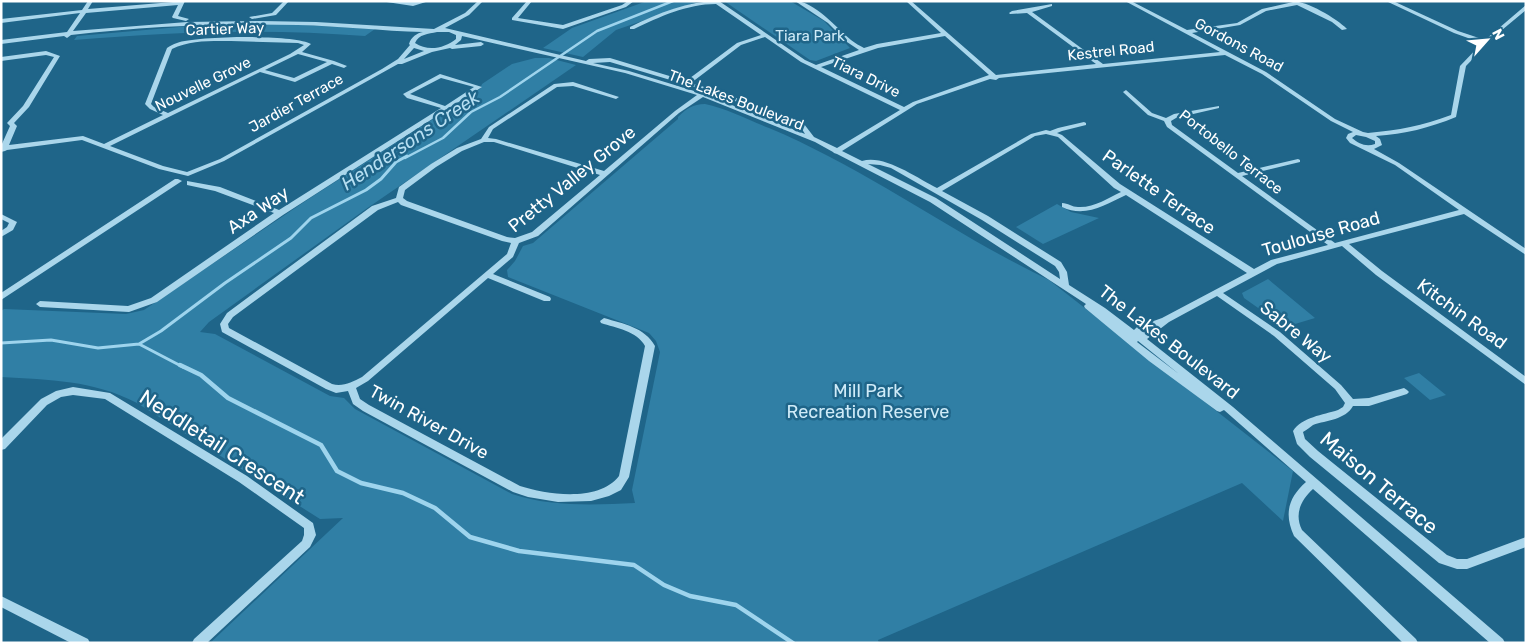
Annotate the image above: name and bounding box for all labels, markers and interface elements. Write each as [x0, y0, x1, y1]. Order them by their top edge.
street label: Gordons Road [1192, 14, 1286, 76]
north arrow [1462, 15, 1512, 65]
street label: Cartier Way [185, 19, 265, 39]
text: N [1488, 26, 1508, 43]
park label: Tiara Park [775, 27, 845, 45]
street label: Kestrel Road [1067, 37, 1155, 65]
street label: Nouvelle Grove [152, 53, 254, 115]
street label: Tiara Drive [829, 53, 903, 101]
street label: The Lakes Boulevard [666, 66, 806, 134]
street label: Jardier Terrace [246, 70, 346, 136]
water label: Hendersons Creek [337, 85, 484, 195]
street label: Portobello Terrace [1176, 106, 1286, 198]
street label: Pretty Valley Grove [504, 121, 640, 237]
street label: Parlette Terrace [1098, 145, 1220, 239]
street label: Axa Way [223, 181, 293, 239]
street label: Toulouse Road [1259, 207, 1383, 261]
street label: Kitchin Road [1413, 274, 1511, 354]
street label: The Lakes Boulevard [1094, 280, 1244, 404]
street label: Sabre Way [1256, 296, 1337, 368]
street label: Twin River Drive [365, 380, 493, 464]
park label: Mill Park Recreation Reserve [787, 380, 949, 423]
street label: Neddletail Crescent [135, 384, 309, 509]
street label: Maison Terrace [1315, 426, 1443, 539]

